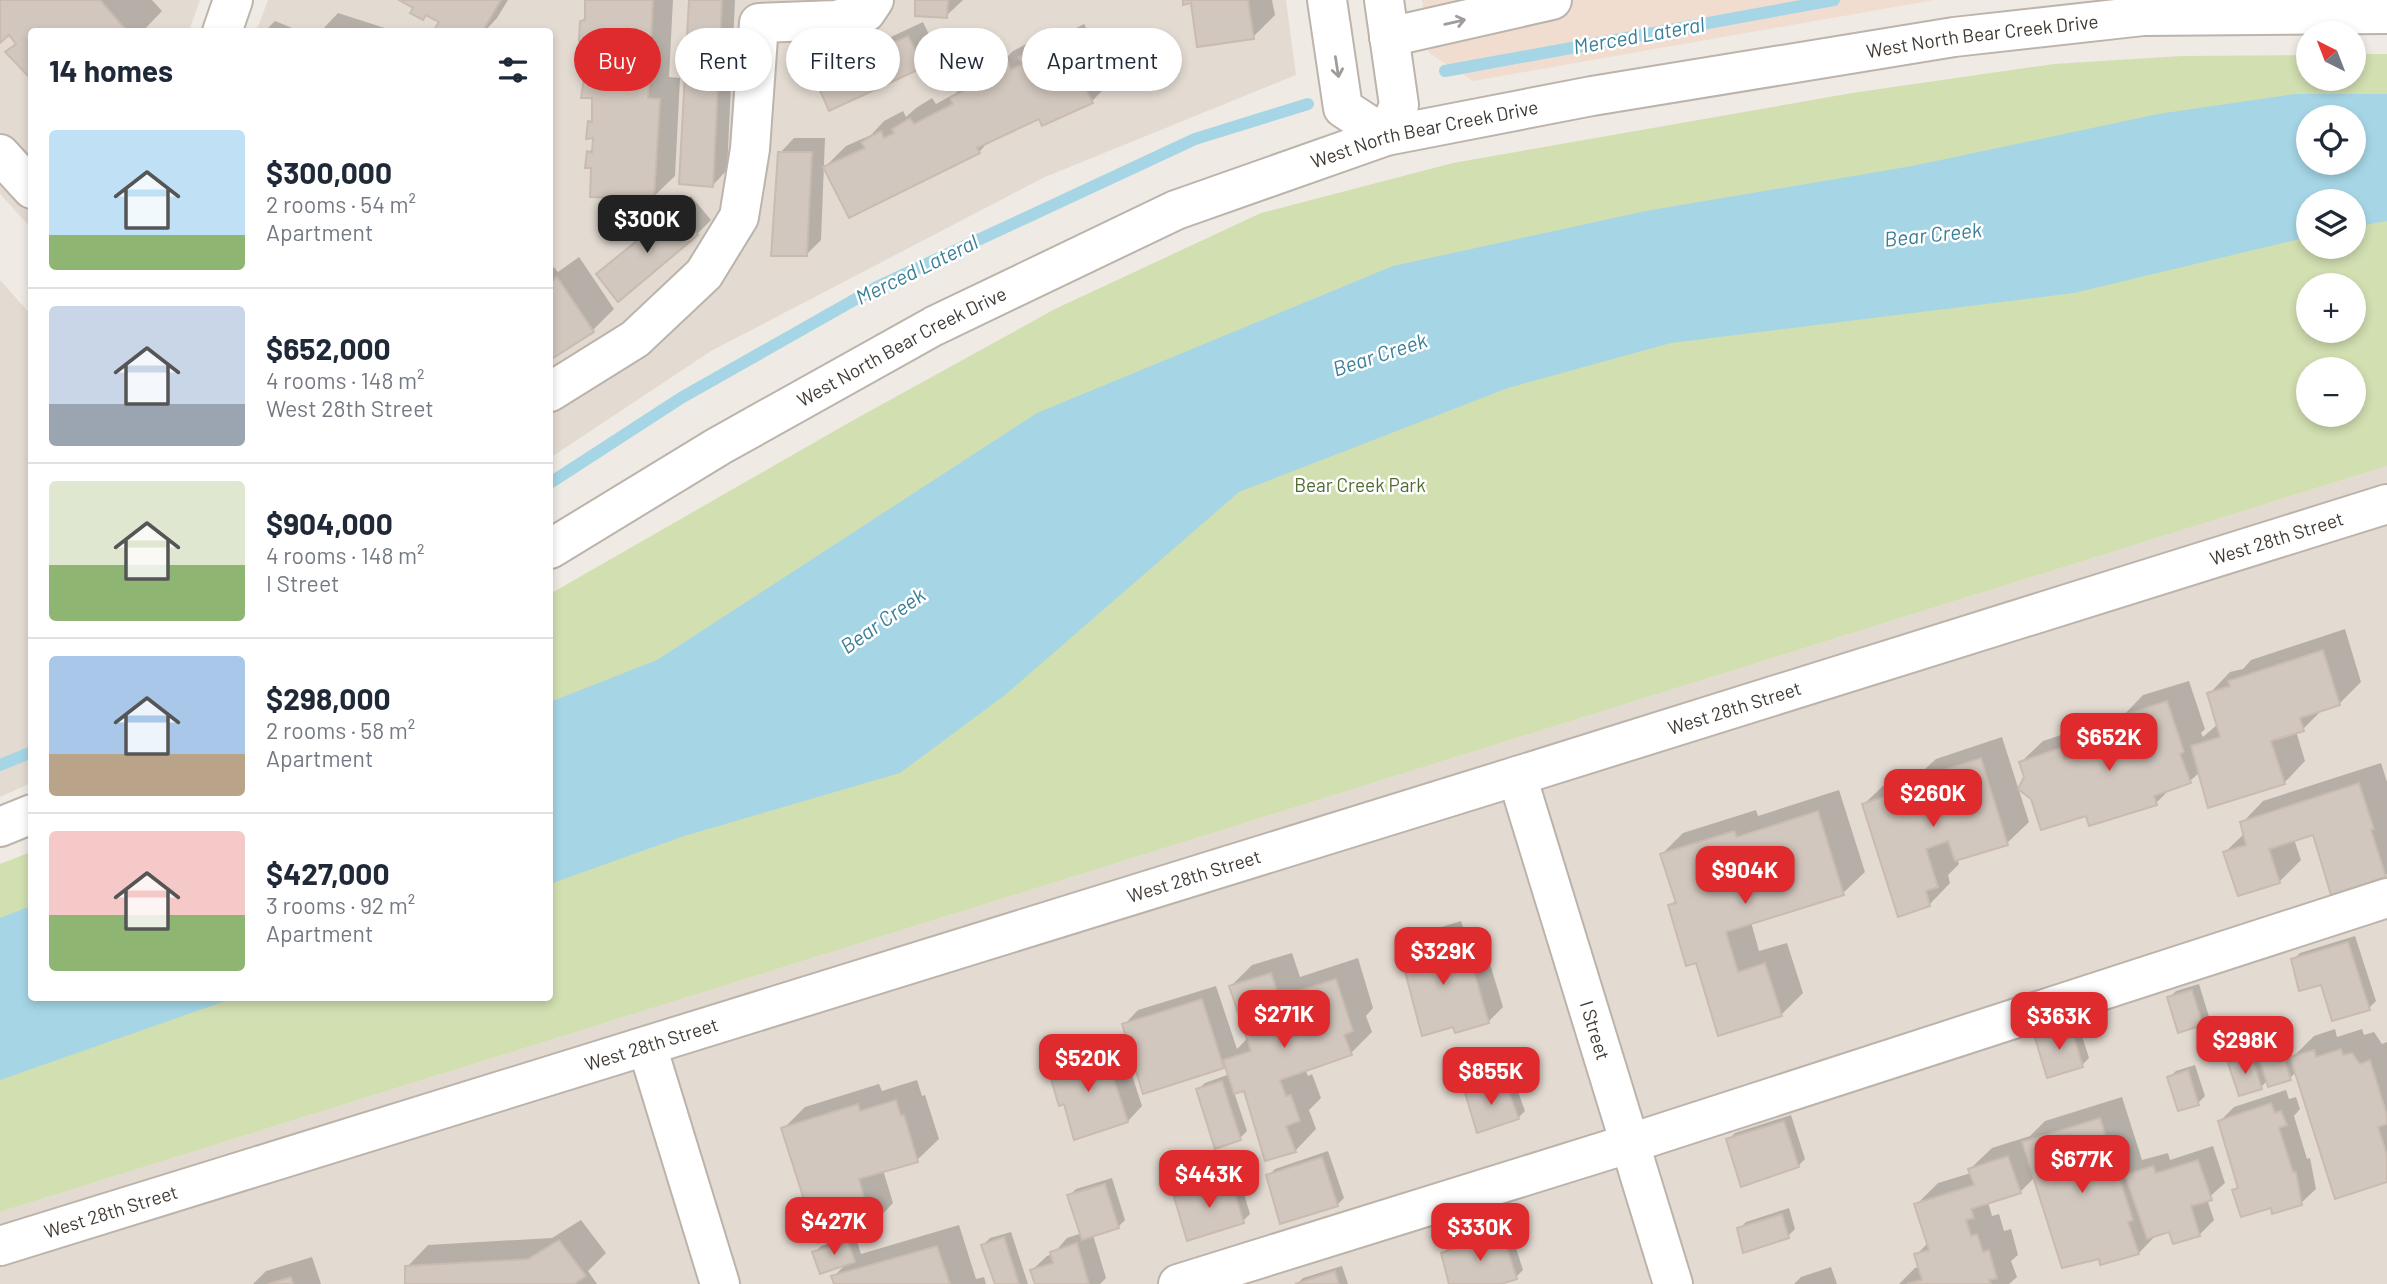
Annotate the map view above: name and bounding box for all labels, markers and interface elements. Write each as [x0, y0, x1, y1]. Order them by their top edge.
street label: West North Bear Creek Drive [1865, 9, 2099, 62]
water label: Merced Lateral [1571, 11, 1707, 58]
one-way arrow [1443, 15, 1466, 28]
north arrow [2296, 21, 2366, 91]
map controls [2296, 21, 2366, 427]
chip: Buy [574, 28, 661, 91]
chip: Rent [675, 28, 772, 91]
chip: Filters [786, 28, 900, 91]
chip: New [914, 28, 1008, 91]
chip: Apartment [1022, 28, 1182, 91]
icon: filters [494, 51, 532, 89]
text: 14 homes [49, 52, 173, 88]
one-way arrow [1331, 56, 1344, 78]
street label: West North Bear Creek Drive [1307, 95, 1540, 173]
button: locate [2296, 105, 2366, 175]
text: $300,000 [266, 154, 392, 190]
icon: home [105, 158, 189, 242]
button: layers [2296, 189, 2366, 259]
text: 2 rooms · 54 m² [266, 190, 416, 218]
pin: $300K [598, 196, 696, 255]
text: $300K [614, 204, 680, 232]
water label: Bear Creek [1883, 216, 1984, 251]
text: Apartment [266, 218, 373, 246]
water label: Merced Lateral [851, 228, 982, 309]
button: + [2296, 273, 2366, 343]
street label: West North Bear Creek Drive [793, 281, 1010, 411]
water label: Bear Creek [1329, 326, 1431, 381]
text: $652,000 [266, 330, 391, 366]
icon: home [105, 334, 189, 418]
button: − [2296, 357, 2366, 427]
text: 4 rooms · 148 m² [266, 366, 425, 394]
text: West 28th Street [266, 394, 434, 422]
park label: Bear Creek Park [1294, 473, 1426, 496]
text: $904,000 [266, 505, 393, 541]
street label: West 28th Street [2207, 506, 2346, 570]
icon: home [105, 509, 189, 593]
text: 4 rooms · 148 m² [266, 541, 425, 569]
text: I Street [266, 569, 339, 597]
water label: Bear Creek [835, 581, 930, 658]
street label: West 28th Street [1665, 676, 1804, 739]
text: $298,000 [266, 680, 391, 716]
icon: home [105, 684, 189, 768]
pin: $652K [2060, 714, 2158, 773]
text: 2 rooms · 58 m² [266, 716, 415, 744]
text: $652K [2076, 722, 2142, 750]
text: Apartment [266, 744, 373, 772]
pin: $260K [1884, 770, 1982, 829]
text: $260K [1900, 778, 1966, 806]
street label: West 28th Street [1124, 844, 1263, 907]
pin: $904K [1696, 846, 1794, 906]
text: $427,000 [266, 855, 389, 891]
text: $904K [1712, 855, 1778, 883]
icon: home [105, 859, 189, 943]
text: 3 rooms · 92 m² [266, 891, 415, 919]
text: Apartment [266, 919, 373, 947]
pin: $329K [1394, 928, 1492, 987]
text: $329K [1410, 936, 1476, 964]
pin: $271K [1235, 990, 1333, 1050]
pin: $363K [2010, 992, 2108, 1052]
street label: I Street [1576, 998, 1615, 1063]
text: $271K [1254, 999, 1314, 1027]
text: $363K [2027, 1001, 2091, 1029]
street label: West 28th Street [582, 1012, 721, 1075]
pin: $298K [2196, 1016, 2294, 1076]
text: $298K [2212, 1025, 2278, 1053]
pin: $520K [1039, 1034, 1137, 1094]
text: $520K [1055, 1043, 1121, 1071]
pin: $855K [1442, 1048, 1540, 1107]
text: $855K [1459, 1056, 1523, 1084]
pin: $677K [2033, 1136, 2131, 1195]
text: $677K [2051, 1144, 2113, 1172]
pin: $443K [1160, 1150, 1258, 1210]
text: $443K [1175, 1159, 1243, 1187]
street label: West 28th Street [41, 1180, 180, 1243]
pin: $427K [785, 1198, 883, 1257]
pin: $330K [1431, 1204, 1529, 1263]
text: $427K [801, 1206, 867, 1234]
text: $330K [1447, 1212, 1513, 1240]

